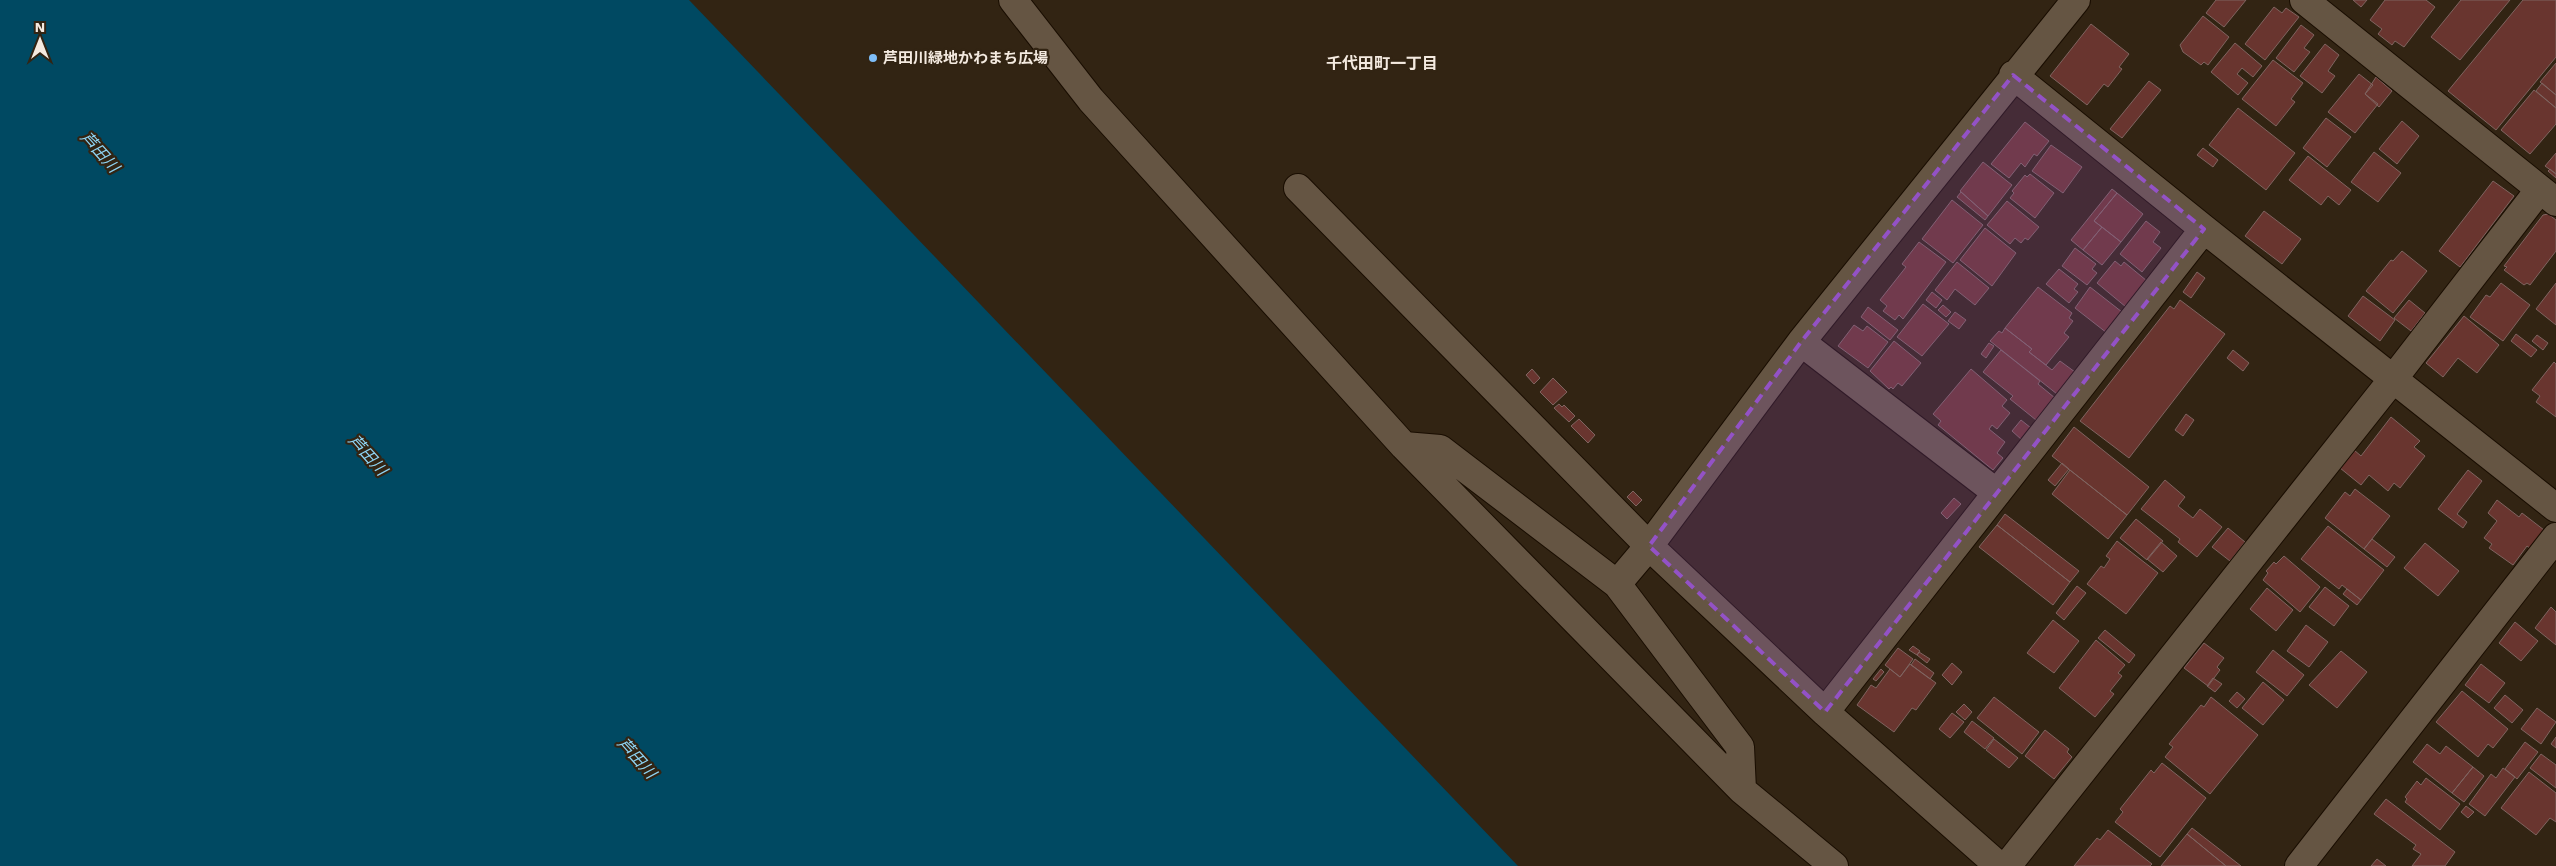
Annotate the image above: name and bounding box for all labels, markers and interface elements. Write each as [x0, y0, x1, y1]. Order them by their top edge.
north arrow [15, 15, 65, 65]
text: N [35, 19, 45, 35]
place label: 芦田川緑地かわまち広場 [883, 49, 1048, 67]
marker: 芦田川緑地かわまち広場 [867, 52, 879, 64]
district label: 千代田町一丁目 [1326, 54, 1438, 73]
water label: 芦田川 [77, 128, 124, 178]
water label: 芦田川 [345, 431, 392, 481]
water label: 芦田川 [614, 734, 661, 784]

